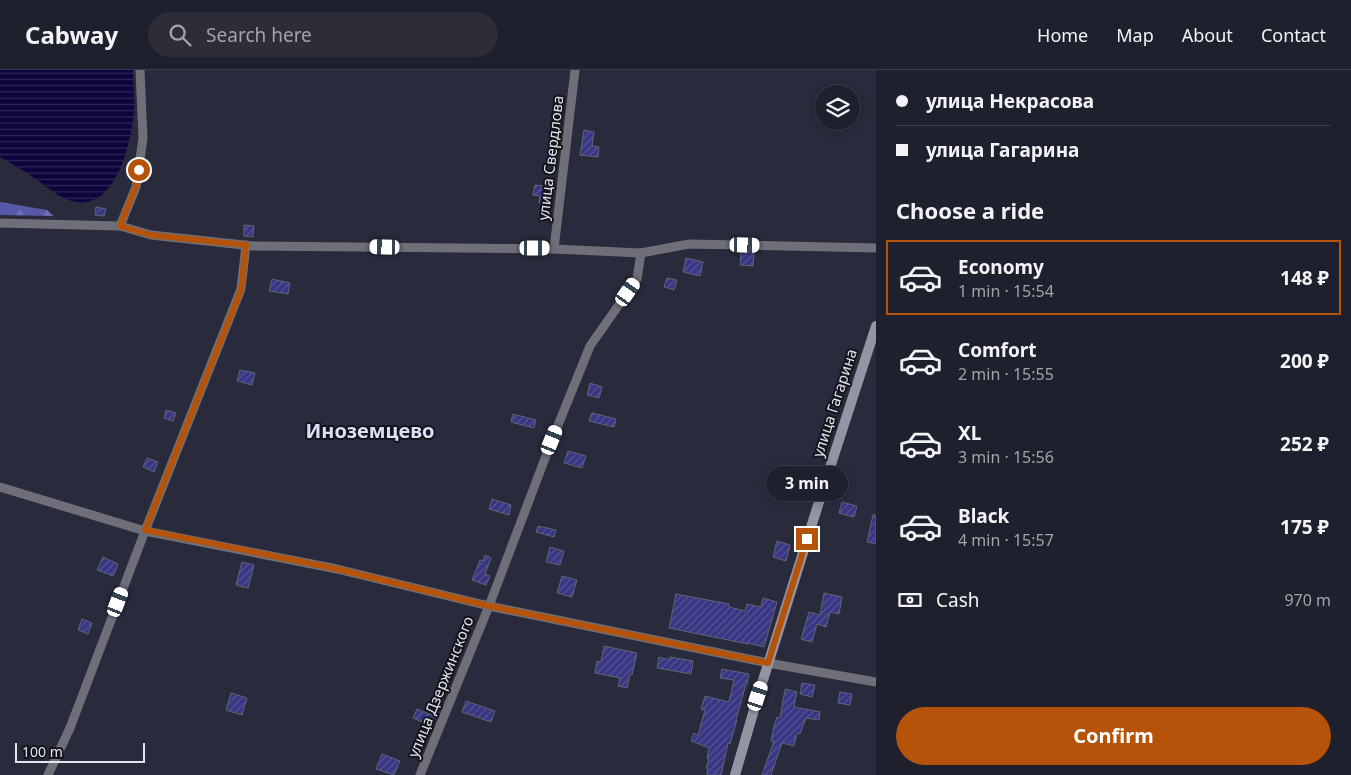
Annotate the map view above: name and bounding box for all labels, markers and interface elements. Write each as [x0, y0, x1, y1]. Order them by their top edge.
search box [148, 12, 498, 57]
text: Cabway [25, 18, 118, 51]
icon: search [166, 21, 194, 49]
text: Search here [206, 22, 312, 48]
text: Home [1037, 23, 1088, 47]
text: Map [1116, 23, 1154, 47]
text: About [1182, 23, 1233, 47]
text: Contact [1261, 23, 1326, 47]
map controls [815, 85, 860, 130]
button: layers [815, 85, 860, 130]
text: улица Некрасова [926, 88, 1094, 114]
street label: улица Свердлова [532, 94, 568, 221]
text: улица Гагарина [926, 137, 1079, 163]
route start [128, 159, 150, 181]
text: Choose a ride [896, 195, 1044, 225]
car [729, 237, 760, 253]
car [369, 239, 400, 255]
car [520, 241, 550, 256]
text: Economy [958, 254, 1044, 280]
icon: car [898, 255, 943, 300]
text: 148 ₽ [1280, 265, 1329, 291]
car [613, 275, 642, 309]
text: 1 min · 15:54 [958, 280, 1054, 302]
text: Comfort [958, 337, 1037, 363]
icon: car [898, 338, 943, 383]
street label: улица Гагарина [807, 346, 861, 459]
text: 200 ₽ [1280, 348, 1329, 374]
text: 2 min · 15:55 [958, 363, 1054, 385]
district label: Иноземцево [305, 417, 435, 444]
text: XL [958, 420, 981, 446]
icon: car [898, 421, 943, 466]
car [539, 423, 564, 457]
text: 252 ₽ [1280, 431, 1329, 457]
text: 3 min · 15:56 [958, 446, 1054, 468]
callout: 3 min [766, 466, 848, 502]
text: 3 min [785, 472, 829, 494]
text: Black [958, 503, 1009, 529]
icon: car [898, 504, 943, 549]
text: 175 ₽ [1280, 514, 1329, 540]
route end [796, 528, 818, 550]
text: 4 min · 15:57 [958, 529, 1054, 551]
car [105, 585, 130, 619]
icon: cash [896, 586, 924, 614]
text: Cash [936, 587, 980, 613]
text: 970 m [1284, 589, 1331, 611]
street label: улица Дзержинского [403, 613, 478, 760]
car [746, 679, 769, 713]
button: Confirm [896, 707, 1331, 765]
scale bar [15, 740, 145, 763]
text: 100 m [22, 742, 63, 761]

